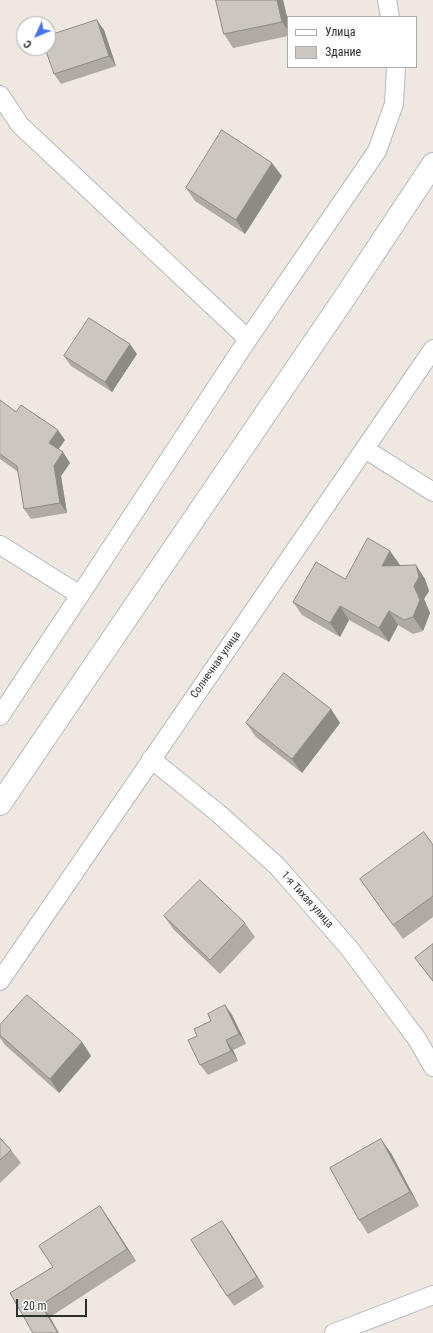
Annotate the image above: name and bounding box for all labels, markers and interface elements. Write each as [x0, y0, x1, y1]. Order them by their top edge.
north arrow [16, 16, 56, 56]
legend [287, 16, 417, 68]
text: Улица [325, 25, 355, 39]
text: С [21, 37, 35, 51]
text: Здание [325, 45, 361, 59]
street label: Солнечная улица [188, 629, 244, 701]
street label: 1-я Тихая улица [278, 869, 336, 931]
scale bar [18, 1291, 89, 1317]
text: 20 m [23, 1299, 47, 1313]

